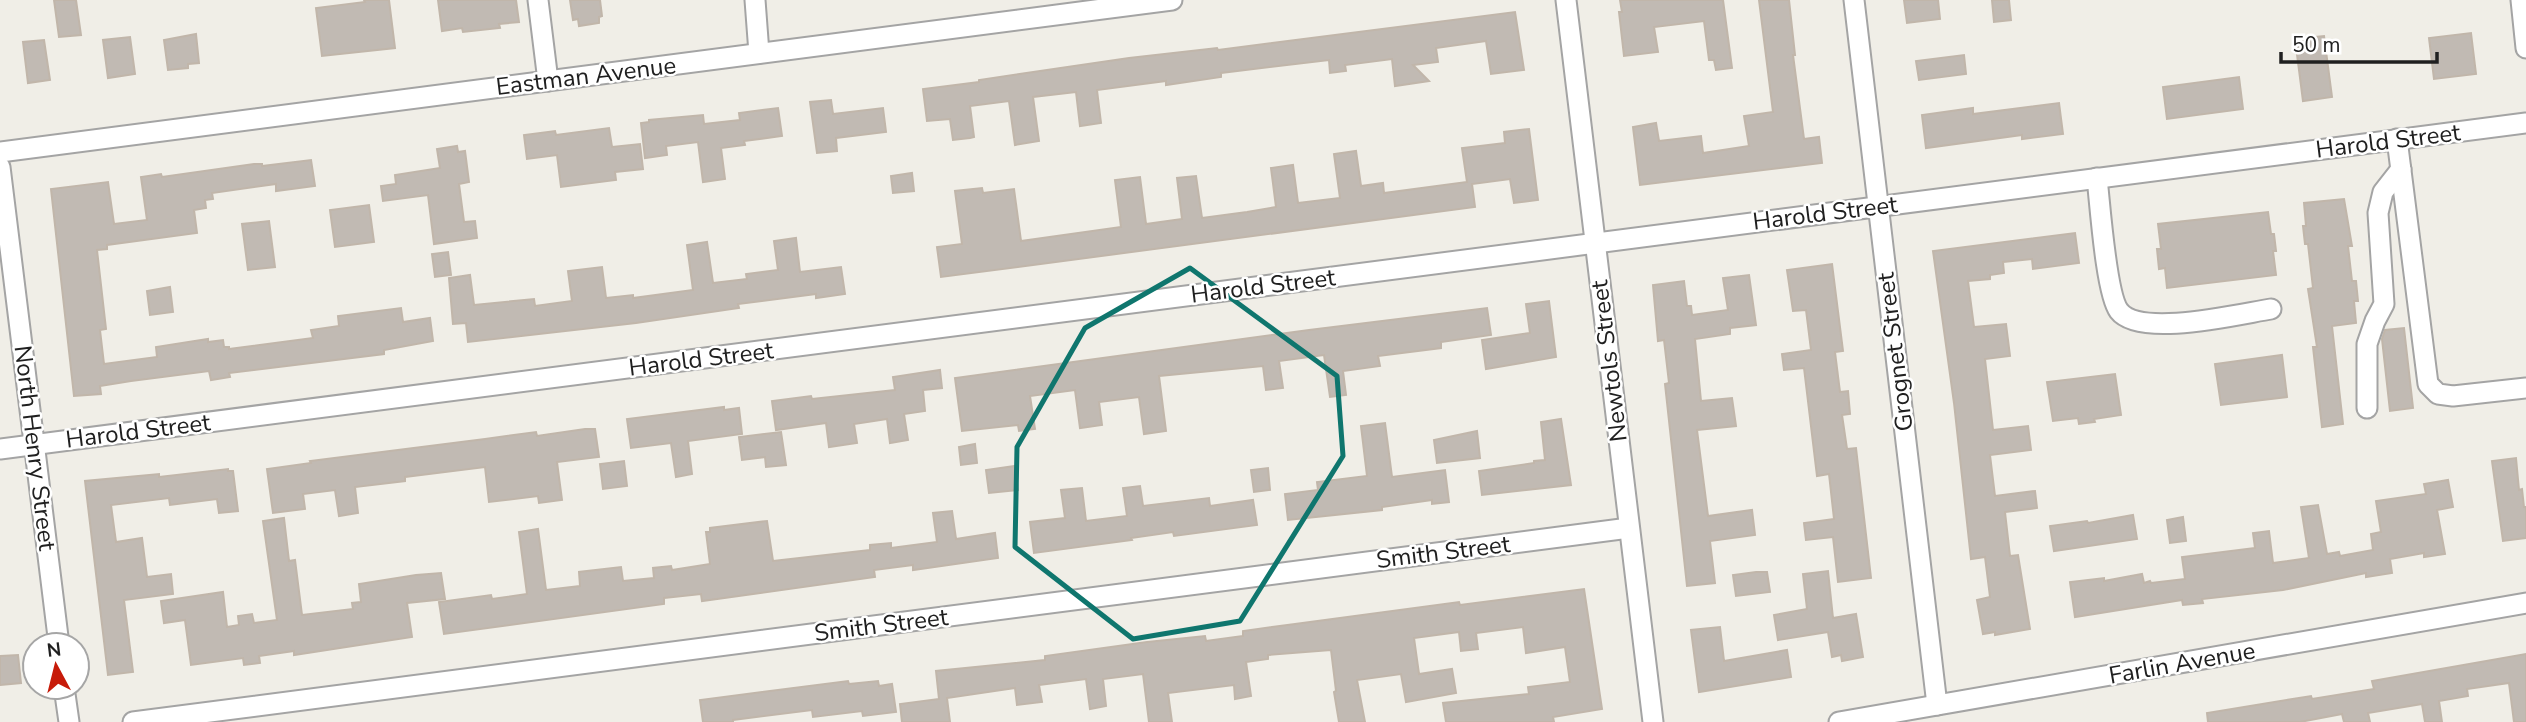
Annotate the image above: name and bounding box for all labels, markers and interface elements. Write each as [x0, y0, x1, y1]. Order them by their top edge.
scale bar [2281, 21, 2437, 65]
text: 50 m [2292, 31, 2341, 59]
street label: Eastman Avenue [494, 49, 678, 103]
street label: Harold Street [2314, 116, 2463, 166]
street label: Harold Street [1751, 188, 1900, 238]
street label: Harold Street [1189, 261, 1338, 311]
street label: Grognet Street [1869, 270, 1921, 433]
street label: Newtols Street [1583, 278, 1635, 444]
street label: Harold Street [627, 334, 776, 384]
street label: North Henry Street [7, 344, 64, 553]
street label: Harold Street [64, 406, 213, 456]
street label: Smith Street [1374, 528, 1512, 576]
street label: Smith Street [812, 601, 950, 649]
north arrow [21, 631, 91, 701]
street label: Farlin Avenue [2106, 634, 2258, 692]
text: N [45, 636, 63, 664]

